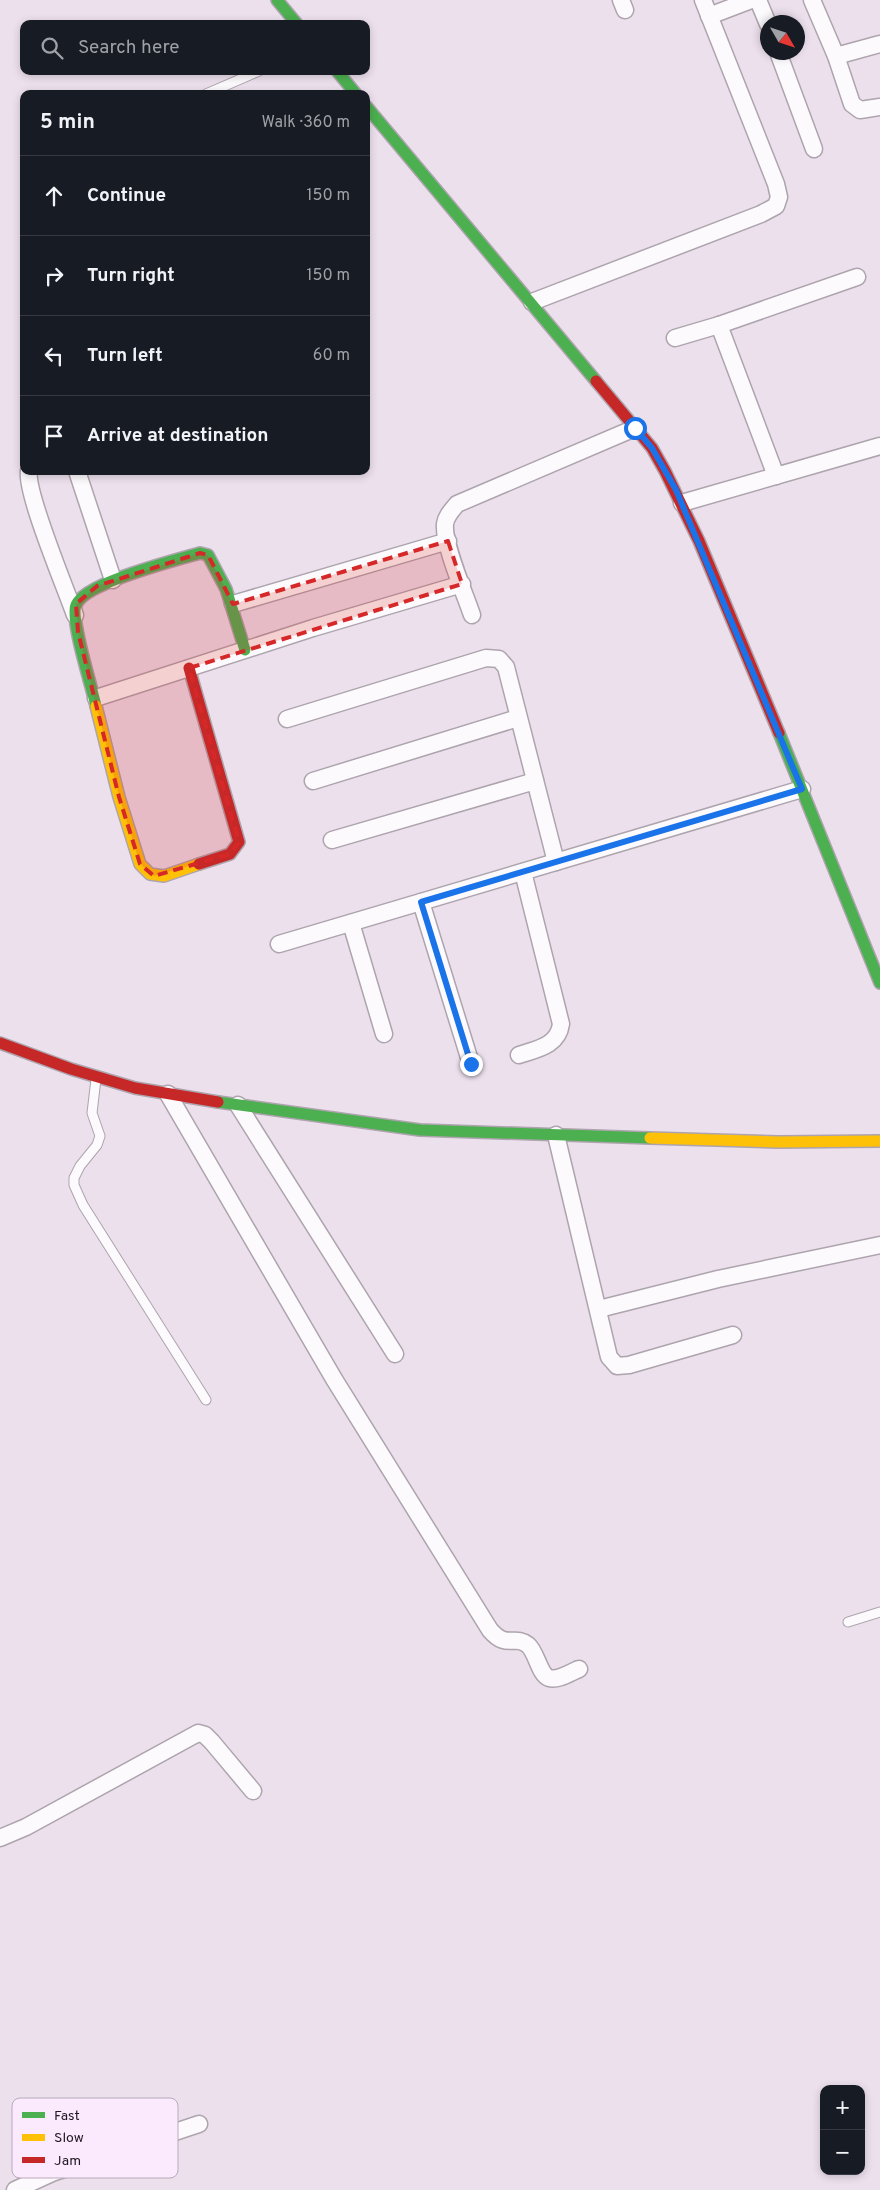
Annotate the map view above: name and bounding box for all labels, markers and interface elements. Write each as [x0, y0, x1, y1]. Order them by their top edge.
north arrow [760, 15, 805, 60]
search box [20, 20, 370, 75]
icon: search [38, 34, 66, 62]
text: Search here [78, 36, 180, 60]
text: 5 min [40, 109, 95, 136]
text: Walk · 360 m [262, 113, 350, 133]
icon: ahead [40, 182, 68, 210]
text: Continue [87, 184, 166, 208]
text: 150 m [307, 186, 350, 206]
icon: right [40, 262, 68, 290]
text: Turn right [87, 264, 175, 288]
text: 150 m [307, 266, 350, 286]
icon: left [40, 342, 68, 370]
text: Turn left [87, 344, 163, 368]
text: 60 m [313, 346, 350, 366]
route start [624, 417, 647, 440]
icon: arrive [40, 422, 68, 450]
text: Arrive at destination [87, 424, 268, 448]
route end [460, 1053, 483, 1076]
map controls [820, 2085, 865, 2175]
button: + [820, 2085, 865, 2130]
legend [12, 2098, 178, 2178]
text: Fast [54, 2108, 80, 2125]
text: Slow [54, 2130, 84, 2147]
button: − [820, 2130, 865, 2175]
text: Jam [54, 2153, 81, 2170]

